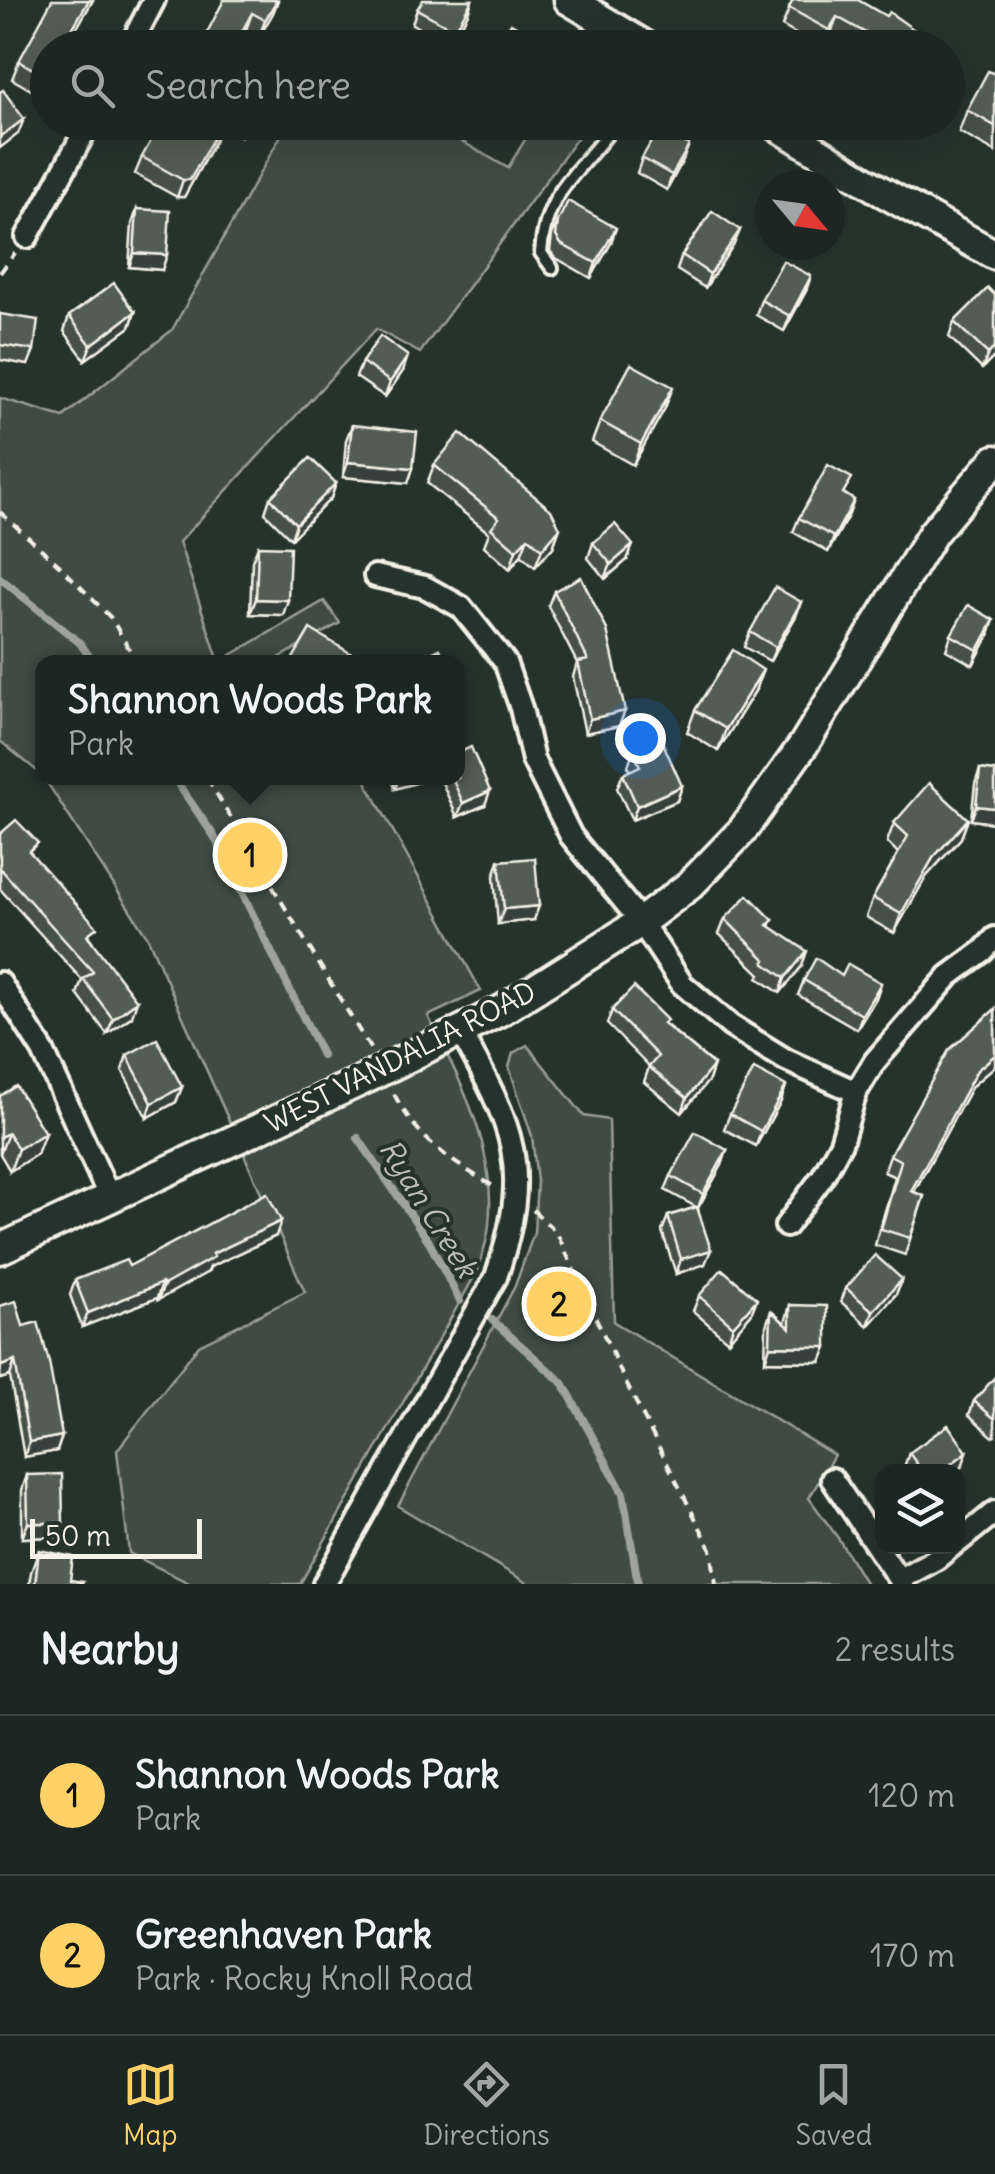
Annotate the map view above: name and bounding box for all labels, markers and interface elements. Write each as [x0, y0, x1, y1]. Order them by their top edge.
search box [30, 30, 965, 140]
icon: search [65, 58, 120, 113]
text: Search here [145, 62, 351, 109]
north arrow [755, 170, 845, 260]
popup [35, 655, 465, 785]
text: Shannon Woods Park [68, 676, 432, 723]
your location [615, 713, 666, 764]
text: Park [68, 723, 134, 764]
pin: 1 [218, 818, 282, 892]
street label: WEST VANDALIA ROAD [258, 973, 542, 1141]
water label: Ryan Creek [372, 1132, 487, 1286]
pin: 2 [526, 1266, 592, 1342]
map controls [875, 1464, 965, 1554]
button: layers [875, 1464, 965, 1554]
scale bar [30, 1514, 202, 1558]
text: 50 m [45, 1518, 111, 1554]
text: Nearby [40, 1623, 179, 1675]
text: 2 results [835, 1629, 955, 1670]
text: Shannon Woods Park [135, 1751, 499, 1798]
text: 1 [66, 1775, 79, 1816]
text: 120 m [868, 1775, 955, 1816]
text: Park [135, 1798, 201, 1839]
text: Greenhaven Park [135, 1911, 432, 1958]
text: 2 [64, 1935, 81, 1976]
text: 170 m [870, 1935, 955, 1976]
text: Park · Rocky Knoll Road [135, 1958, 473, 1999]
tab: Map [123, 2057, 178, 2153]
tab: Directions [423, 2057, 550, 2153]
tab: Saved [795, 2057, 872, 2153]

